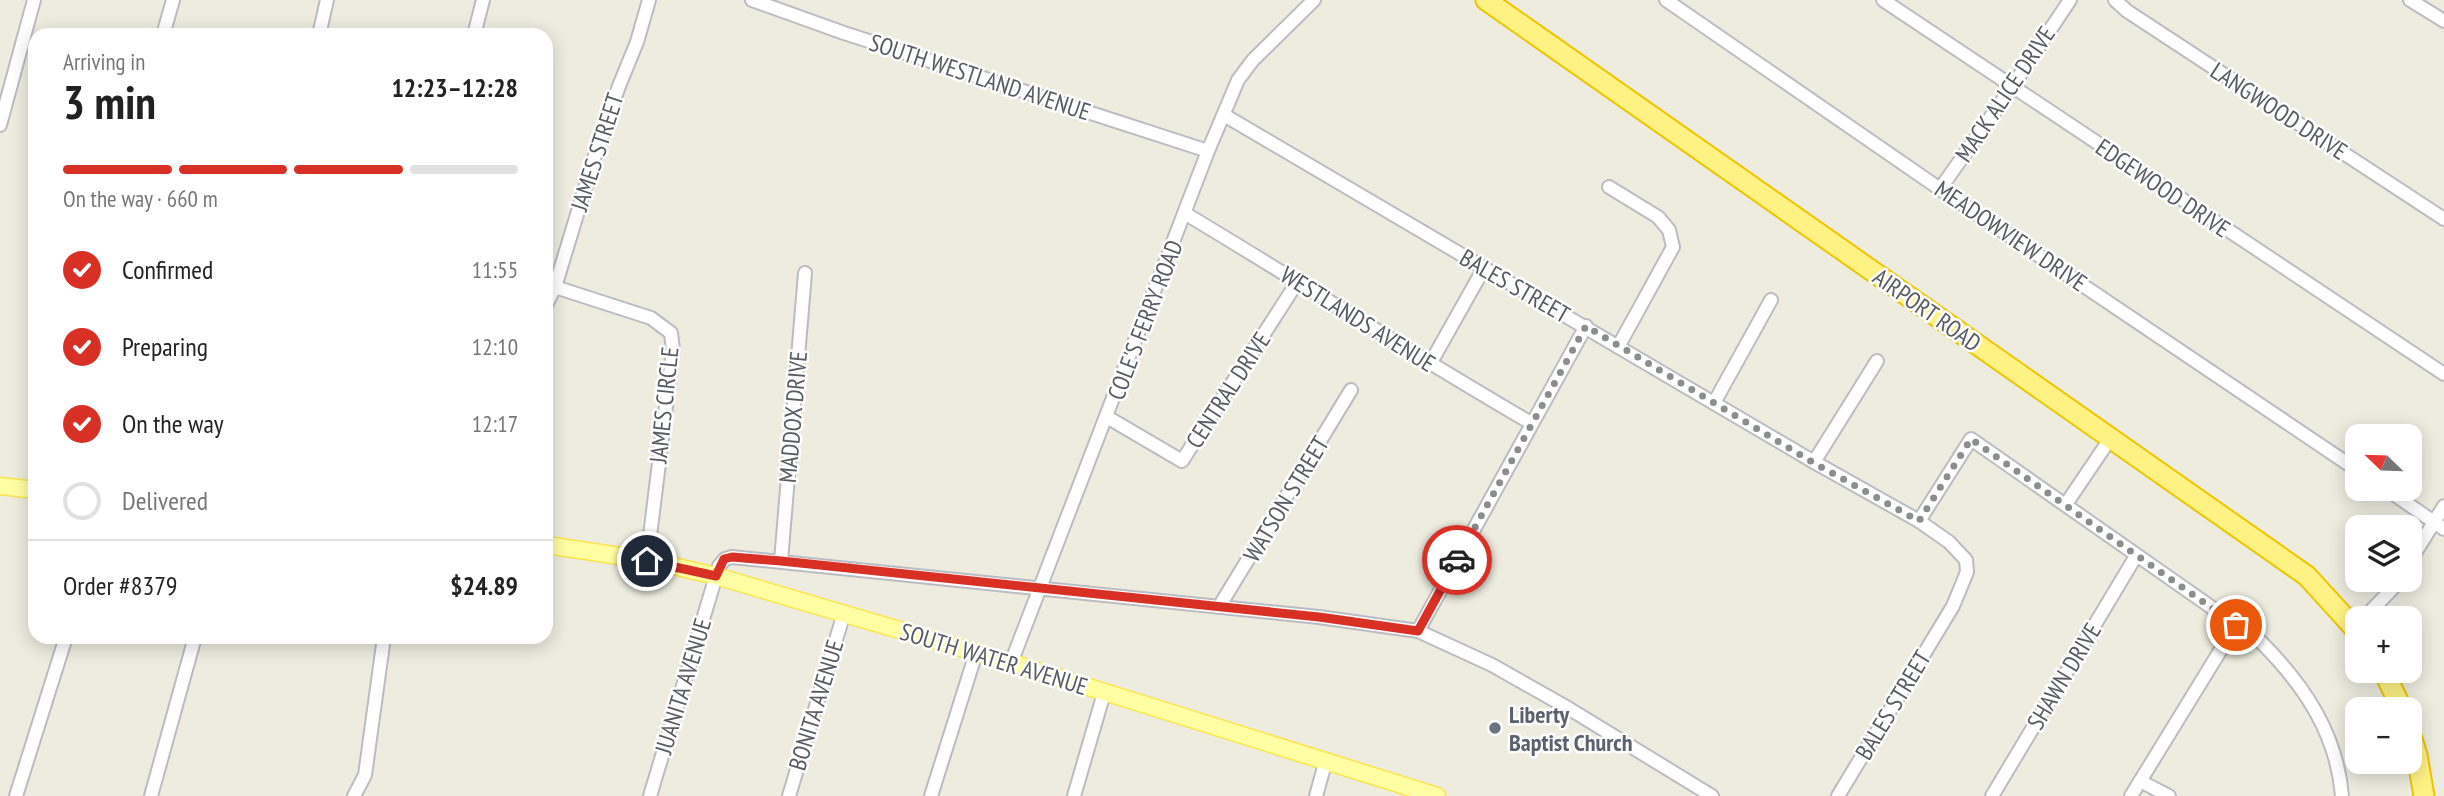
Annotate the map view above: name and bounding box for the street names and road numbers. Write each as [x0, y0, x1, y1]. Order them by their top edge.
street label: MACK ALICE DRIVE [1948, 20, 2062, 168]
street label: SOUTH WESTLAND AVENUE [866, 27, 1094, 127]
street label: LANGWOOD DRIVE [2205, 55, 2353, 167]
street label: JAMES STREET [563, 89, 631, 216]
street label: EDGEWOOD DRIVE [2090, 132, 2236, 244]
street label: MEADOWVIEW DRIVE [1929, 174, 2093, 298]
street label: COLE'S FERRY ROAD [1100, 236, 1190, 404]
street label: BALES STREET [1454, 242, 1576, 330]
street label: WESTLANDS AVENUE [1275, 259, 1441, 379]
street label: AIRPORT ROAD [1867, 261, 1987, 359]
street label: CENTRAL DRIVE [1179, 326, 1277, 454]
street label: JAMES CIRCLE [642, 345, 686, 466]
street label: MADDOX DRIVE [772, 350, 814, 484]
street label: WATSON STREET [1236, 430, 1336, 568]
street label: JUANITA AVENUE [647, 614, 718, 758]
street label: SOUTH WATER AVENUE [897, 616, 1091, 702]
street label: SHAWN DRIVE [2020, 617, 2108, 735]
street label: BONITA AVENUE [781, 636, 851, 774]
street label: BALES STREET [1848, 644, 1938, 765]

